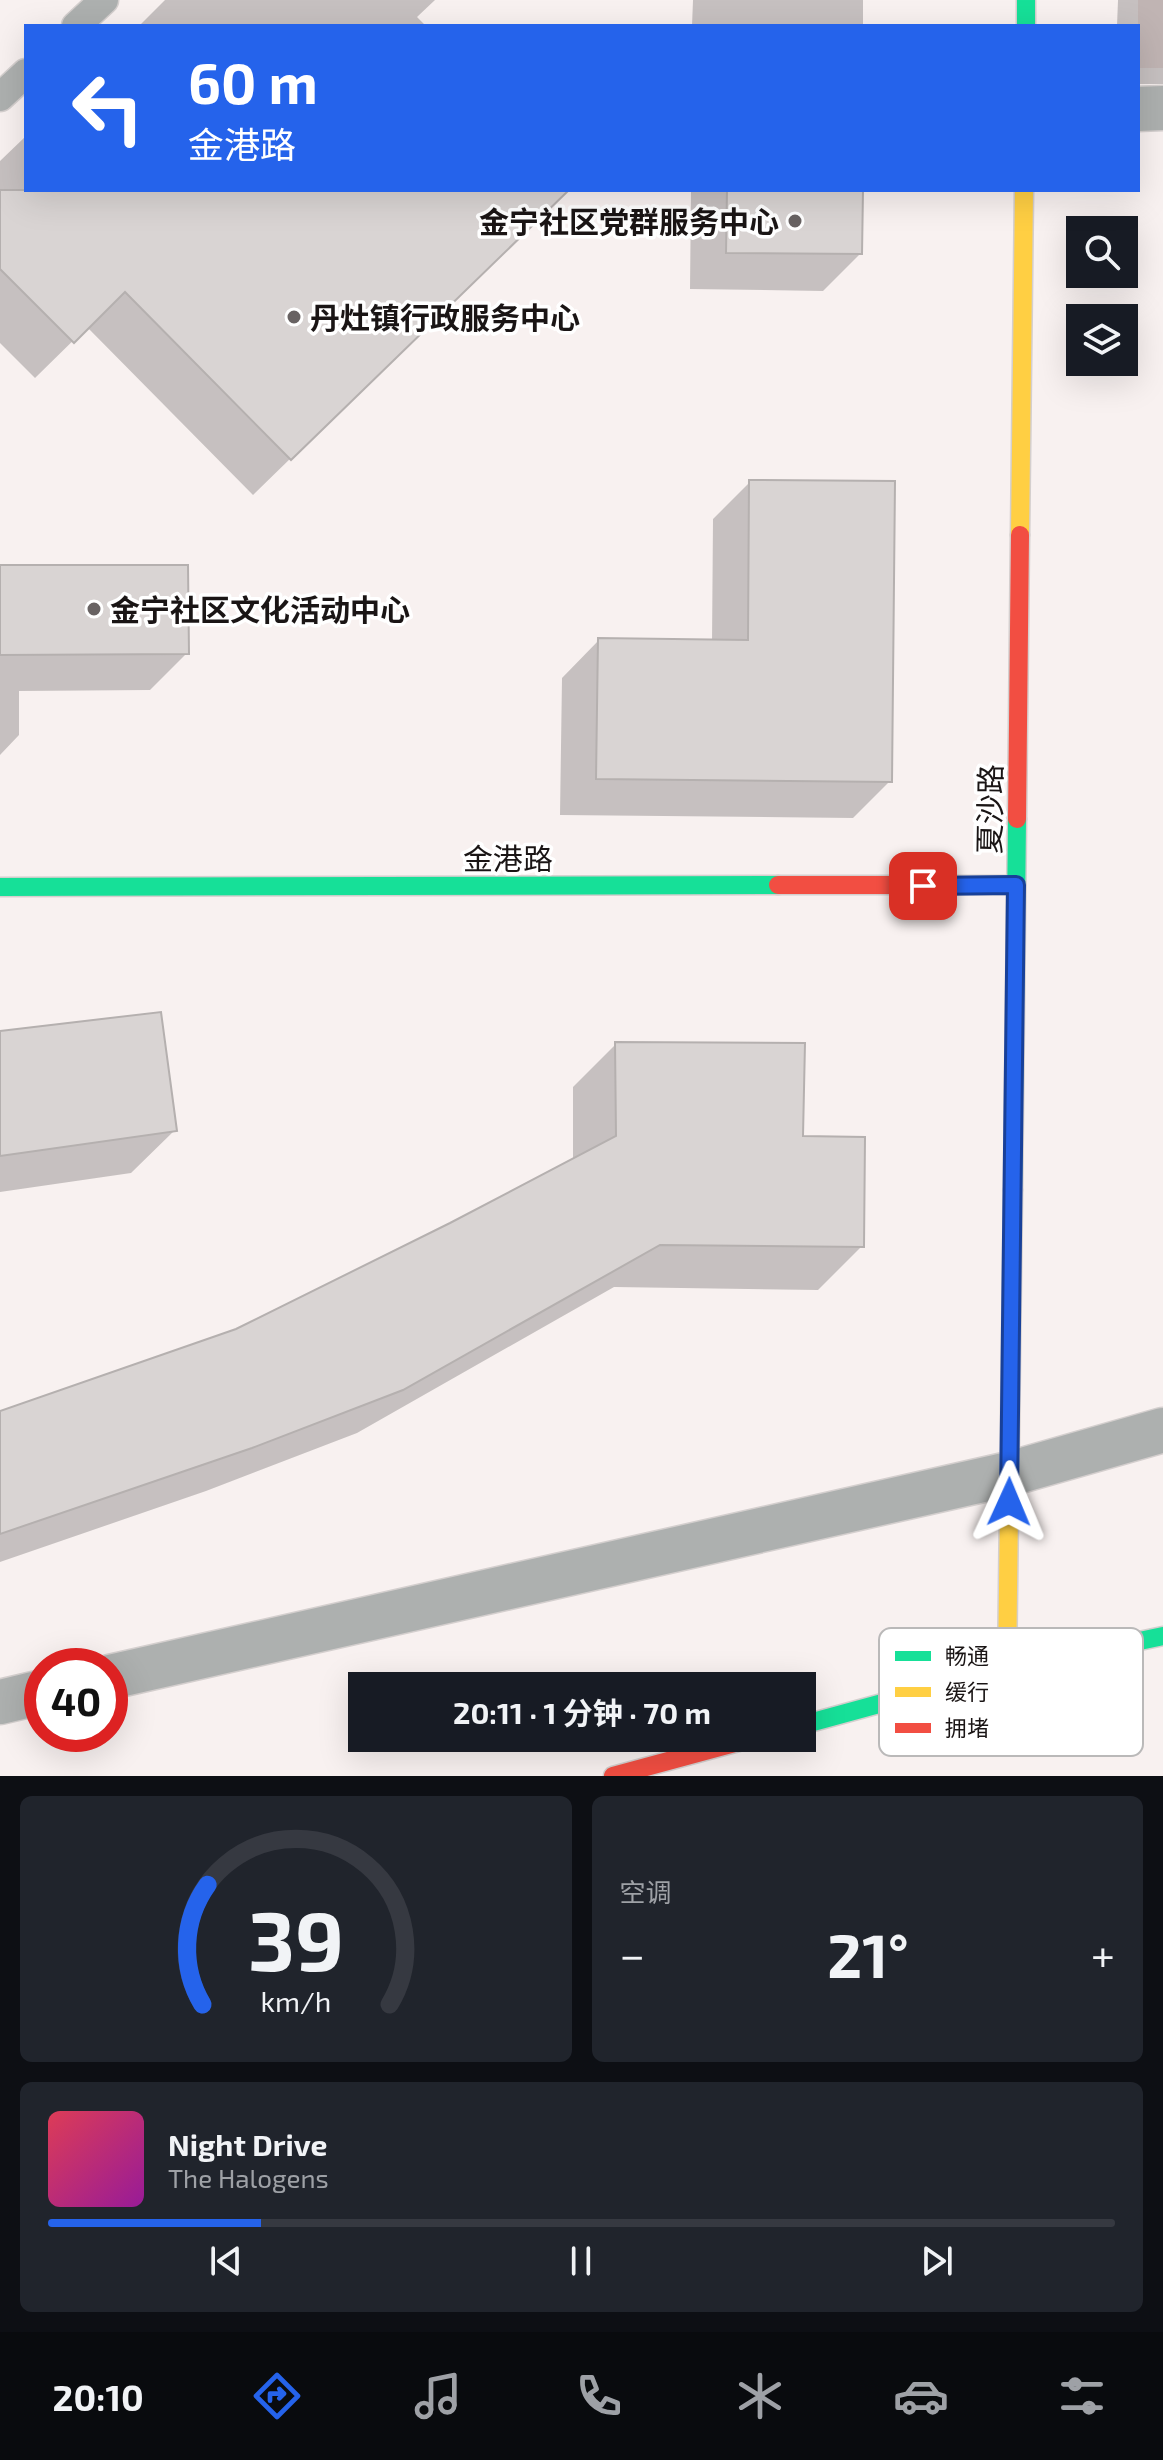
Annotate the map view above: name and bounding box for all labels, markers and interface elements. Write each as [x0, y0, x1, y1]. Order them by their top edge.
text: 60 m [188, 48, 318, 115]
icon: left [56, 56, 160, 160]
text: 金港路 [188, 122, 296, 165]
place label: 金宁社区党群服务中心 [479, 203, 779, 239]
marker: 金宁社区党群服务中心 [786, 212, 804, 230]
map controls [1066, 216, 1138, 376]
button: search [1066, 216, 1138, 288]
place label: 丹灶镇行政服务中心 [310, 299, 580, 335]
button: layers [1066, 304, 1138, 376]
marker: 丹灶镇行政服务中心 [285, 308, 303, 326]
place label: 金宁社区文化活动中心 [110, 591, 410, 627]
marker: 金宁社区文化活动中心 [85, 600, 103, 618]
street label: 夏沙路 [970, 764, 1008, 854]
street label: 金港路 [463, 840, 553, 876]
pin [889, 852, 957, 920]
icon: arrive [901, 864, 945, 908]
position arrow [967, 1460, 1051, 1544]
legend [879, 1628, 1143, 1756]
text: 畅通 [945, 1642, 989, 1668]
speed limit sign: 40 [24, 1648, 128, 1752]
text: 缓行 [945, 1678, 989, 1704]
text: 20:11 · 1 分钟 · 70 m [453, 1694, 711, 1730]
text: 拥堵 [945, 1714, 989, 1740]
text: 空调 [620, 1876, 672, 1907]
text: 39 [248, 1888, 344, 1988]
text: 21° [827, 1918, 909, 1990]
text: − [620, 1927, 645, 1980]
text: + [1091, 1927, 1115, 1980]
text: km/h [260, 1983, 331, 2018]
text: Night Drive [168, 2126, 327, 2162]
text: The Halogens [168, 2162, 329, 2193]
icon: previous [204, 2239, 248, 2283]
icon: pause [559, 2239, 603, 2283]
icon: next [915, 2239, 959, 2283]
icon: directions [249, 2368, 305, 2424]
icon: music [410, 2368, 466, 2424]
icon: phone [571, 2368, 627, 2424]
icon: climate [732, 2368, 788, 2424]
icon: car [893, 2368, 949, 2424]
icon: filters [1054, 2368, 1110, 2424]
text: 20:10 [53, 2375, 144, 2418]

